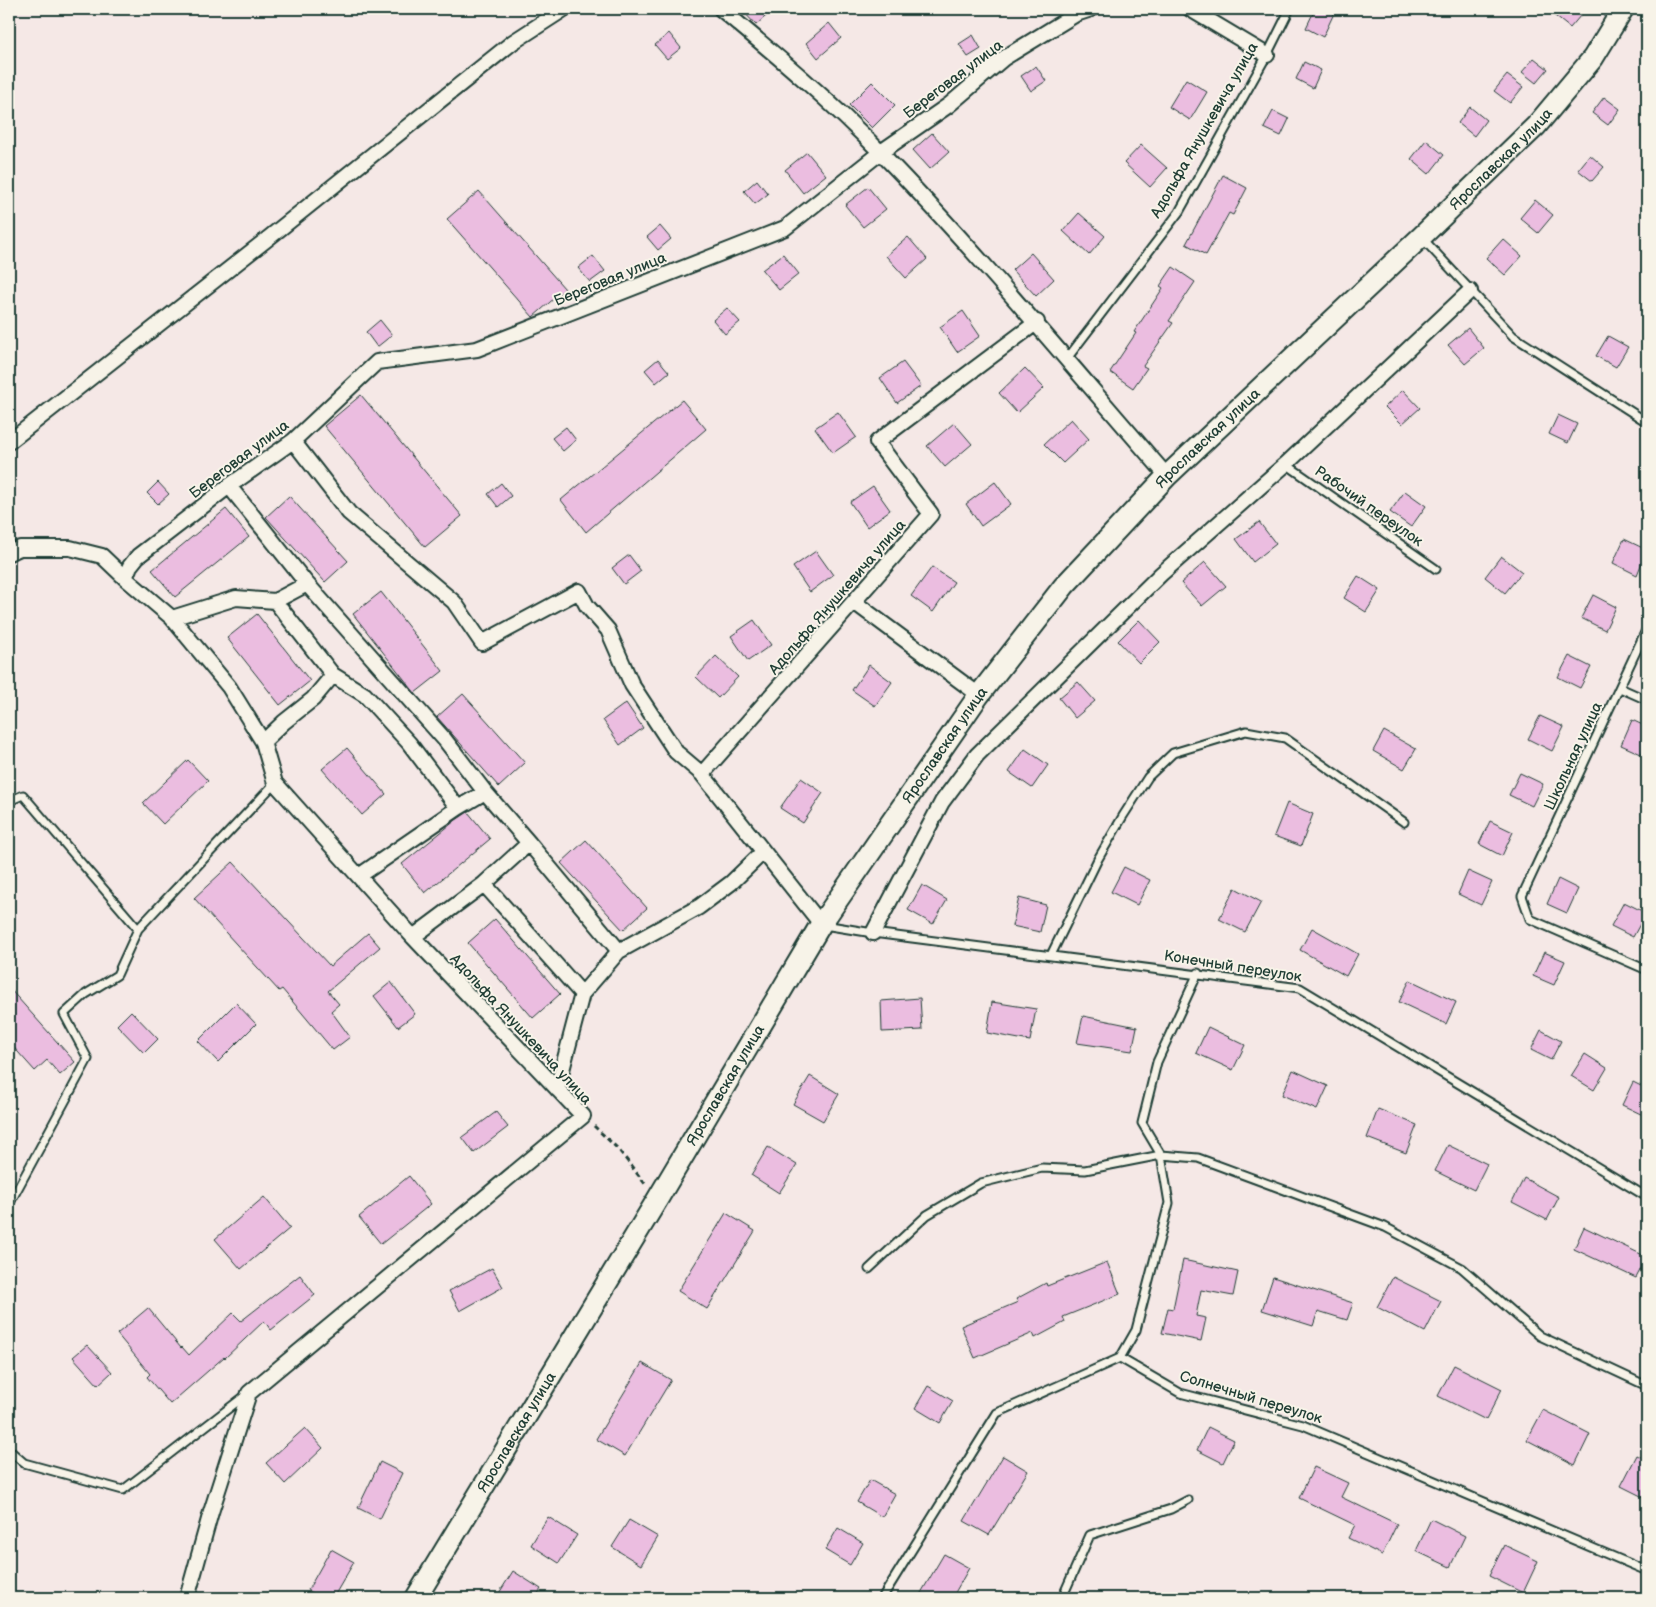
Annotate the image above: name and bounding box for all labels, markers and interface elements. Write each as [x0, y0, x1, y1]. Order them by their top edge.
street label: Береговая улица [900, 36, 1007, 123]
street label: Адольфа Янушкевича улица [1146, 39, 1263, 222]
street label: Ярославская улица [1446, 104, 1557, 214]
street label: Береговая улица [551, 248, 669, 311]
street label: Ярославская улица [1151, 384, 1264, 492]
street label: Береговая улица [186, 416, 293, 503]
street label: Рабочий переулок [1311, 462, 1427, 551]
street label: Адольфа Янушкевича улица [764, 516, 910, 680]
street label: Ярославская улица [898, 683, 992, 807]
street label: Школьная улица [1540, 699, 1607, 813]
street label: Конечный переулок [1163, 946, 1303, 987]
street label: Адольфа Янушкевича улица [445, 949, 596, 1109]
street label: Ярославская улица [682, 1021, 769, 1149]
street label: Солнечный переулок [1177, 1367, 1324, 1428]
street label: Ярославская улица [473, 1369, 561, 1496]

